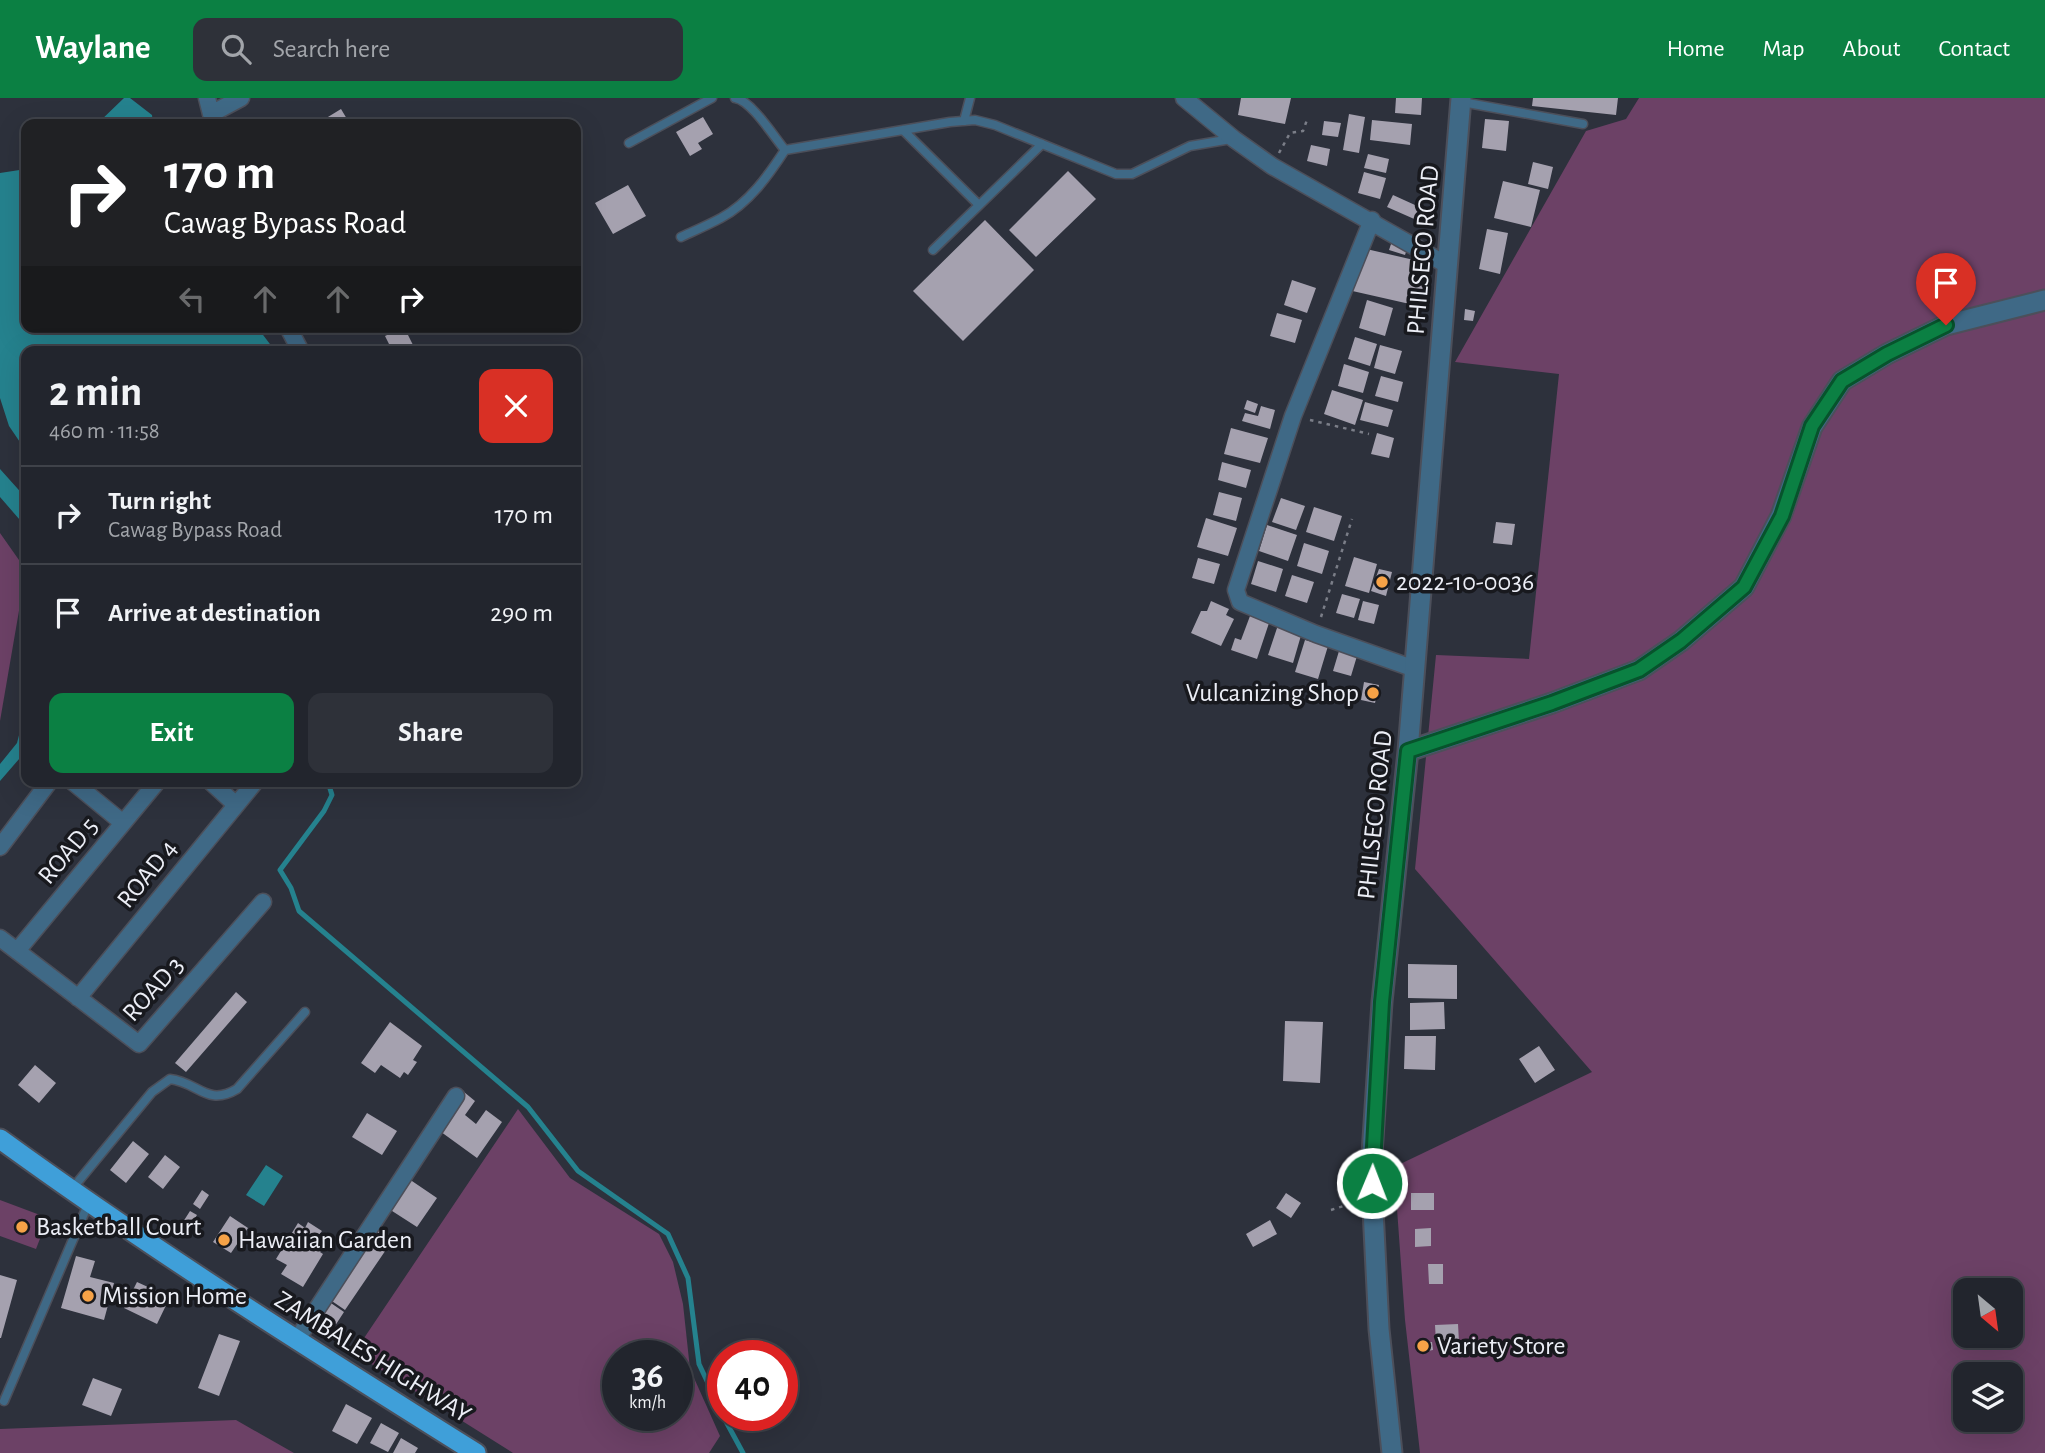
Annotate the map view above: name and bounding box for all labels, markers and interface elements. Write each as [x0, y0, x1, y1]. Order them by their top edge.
search box [193, 18, 683, 81]
icon: search [217, 30, 255, 68]
text: Waylane [35, 32, 151, 65]
text: Search here [273, 36, 390, 62]
text: Home [1667, 37, 1725, 61]
text: Map [1763, 37, 1805, 61]
text: About [1843, 37, 1900, 61]
text: Contact [1938, 37, 2010, 61]
icon: right [49, 147, 140, 238]
text: 170 m [164, 149, 275, 198]
street label: PHILSECO ROAD [1403, 164, 1443, 336]
text: Cawag Bypass Road [164, 207, 406, 239]
pin [1916, 253, 1976, 325]
icon: arrive [1927, 264, 1965, 302]
icon: left [173, 280, 211, 318]
icon: ahead [246, 280, 284, 318]
icon: ahead [319, 280, 357, 318]
icon: right [392, 280, 430, 318]
button: close [479, 369, 553, 443]
text: 2 min [49, 371, 142, 413]
text: 460 m · 11:58 [49, 420, 160, 443]
text: Turn right [108, 488, 211, 514]
icon: right [49, 496, 87, 534]
text: 170 m [494, 502, 553, 528]
text: Cawag Bypass Road [108, 519, 282, 542]
place label: 2022-10-0036 [1396, 569, 1534, 595]
marker: 2022-10-0036 [1374, 574, 1390, 590]
icon: arrive [49, 594, 87, 632]
text: Arrive at destination [108, 600, 321, 626]
text: 290 m [490, 600, 553, 626]
place label: Vulcanizing Shop [1186, 680, 1359, 706]
marker: Vulcanizing Shop [1365, 685, 1381, 701]
button: Exit [49, 693, 294, 773]
button: Share [308, 693, 553, 773]
street label: PHILSECO ROAD [1353, 729, 1397, 901]
street label: ROAD 5 [33, 813, 103, 889]
street label: ROAD 4 [112, 835, 182, 913]
street label: ROAD 3 [118, 952, 188, 1026]
position arrow [1335, 1146, 1409, 1220]
place label: Basketball Court [36, 1214, 201, 1240]
marker: Basketball Court [14, 1219, 30, 1235]
place label: Hawaiian Garden [238, 1227, 412, 1253]
marker: Hawaiian Garden [216, 1232, 232, 1248]
north arrow [1953, 1278, 2023, 1348]
map controls [1953, 1278, 2023, 1432]
place label: Mission Home [102, 1283, 247, 1309]
street label: ZAMBALES HIGHWAY [270, 1286, 476, 1428]
marker: Mission Home [80, 1288, 96, 1304]
place label: Variety Store [1437, 1333, 1565, 1359]
marker: Variety Store [1415, 1338, 1431, 1354]
speed limit sign: 40 [707, 1340, 798, 1431]
text: 36 [631, 1359, 663, 1394]
button: layers [1953, 1362, 2023, 1432]
text: km/h [629, 1394, 666, 1412]

